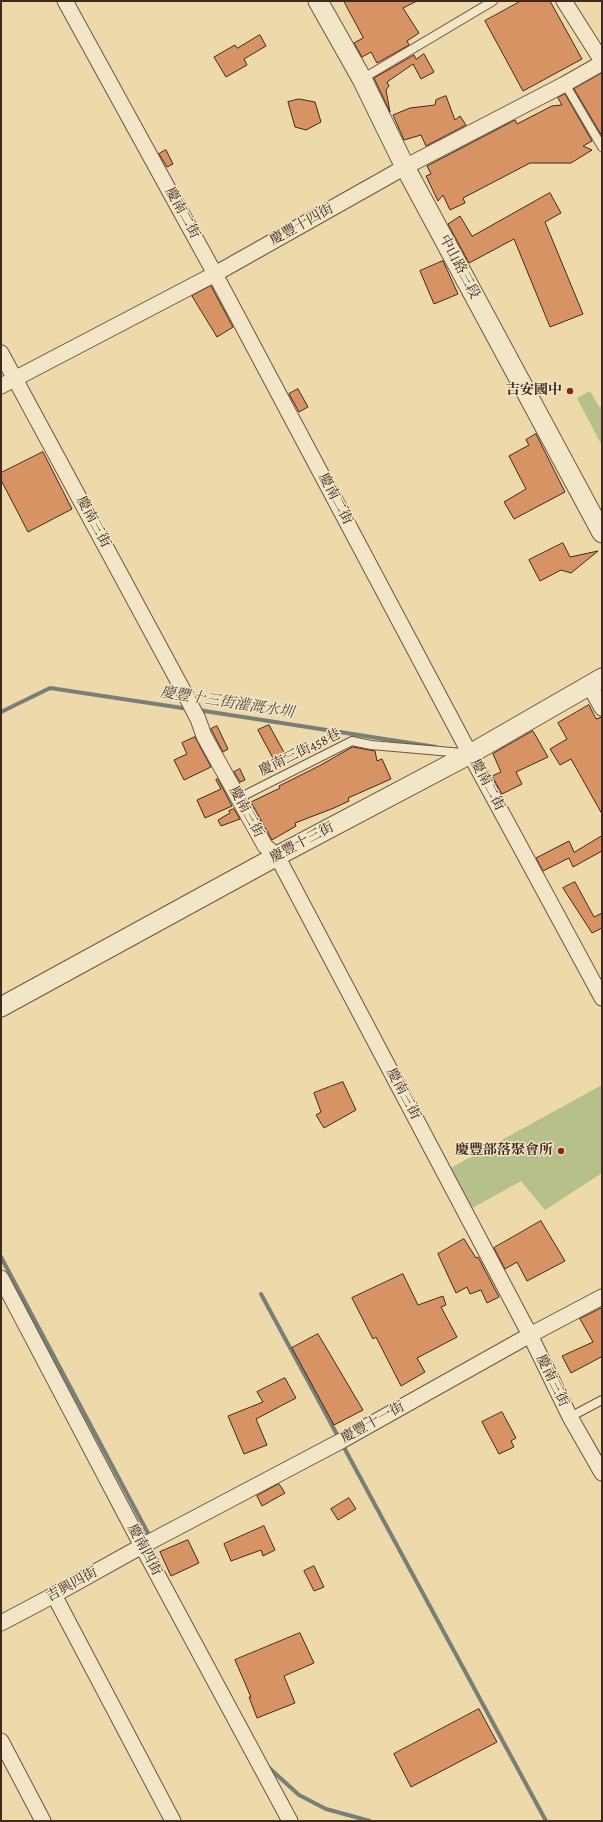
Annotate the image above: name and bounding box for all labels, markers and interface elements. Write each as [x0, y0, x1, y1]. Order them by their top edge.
street label: 慶南二街 [161, 184, 203, 242]
street label: 慶豐十四街 [267, 201, 337, 249]
street label: 中山路三段 [435, 232, 483, 302]
place label: 吉安國中 [506, 383, 562, 399]
marker: 吉安國中 [565, 386, 575, 396]
street label: 慶南二街 [314, 470, 356, 528]
street label: 慶南三街 [72, 493, 114, 551]
water label: 慶豐十三街灌溉水圳 [159, 684, 295, 722]
street label: 慶南三街458巷 [256, 726, 344, 780]
street label: 慶南二街 [466, 756, 508, 814]
street label: 慶南三街 [225, 783, 267, 841]
street label: 慶豐十三街 [267, 819, 337, 867]
street label: 慶南三街 [382, 1065, 424, 1123]
place label: 慶豐部落聚會所 [455, 1143, 553, 1159]
marker: 慶豐部落聚會所 [556, 1146, 566, 1156]
street label: 慶南三街 [532, 1352, 572, 1410]
street label: 慶豐十一街 [338, 1399, 408, 1447]
street label: 慶南四街 [123, 1521, 165, 1579]
street label: 吉興四街 [43, 1564, 101, 1606]

